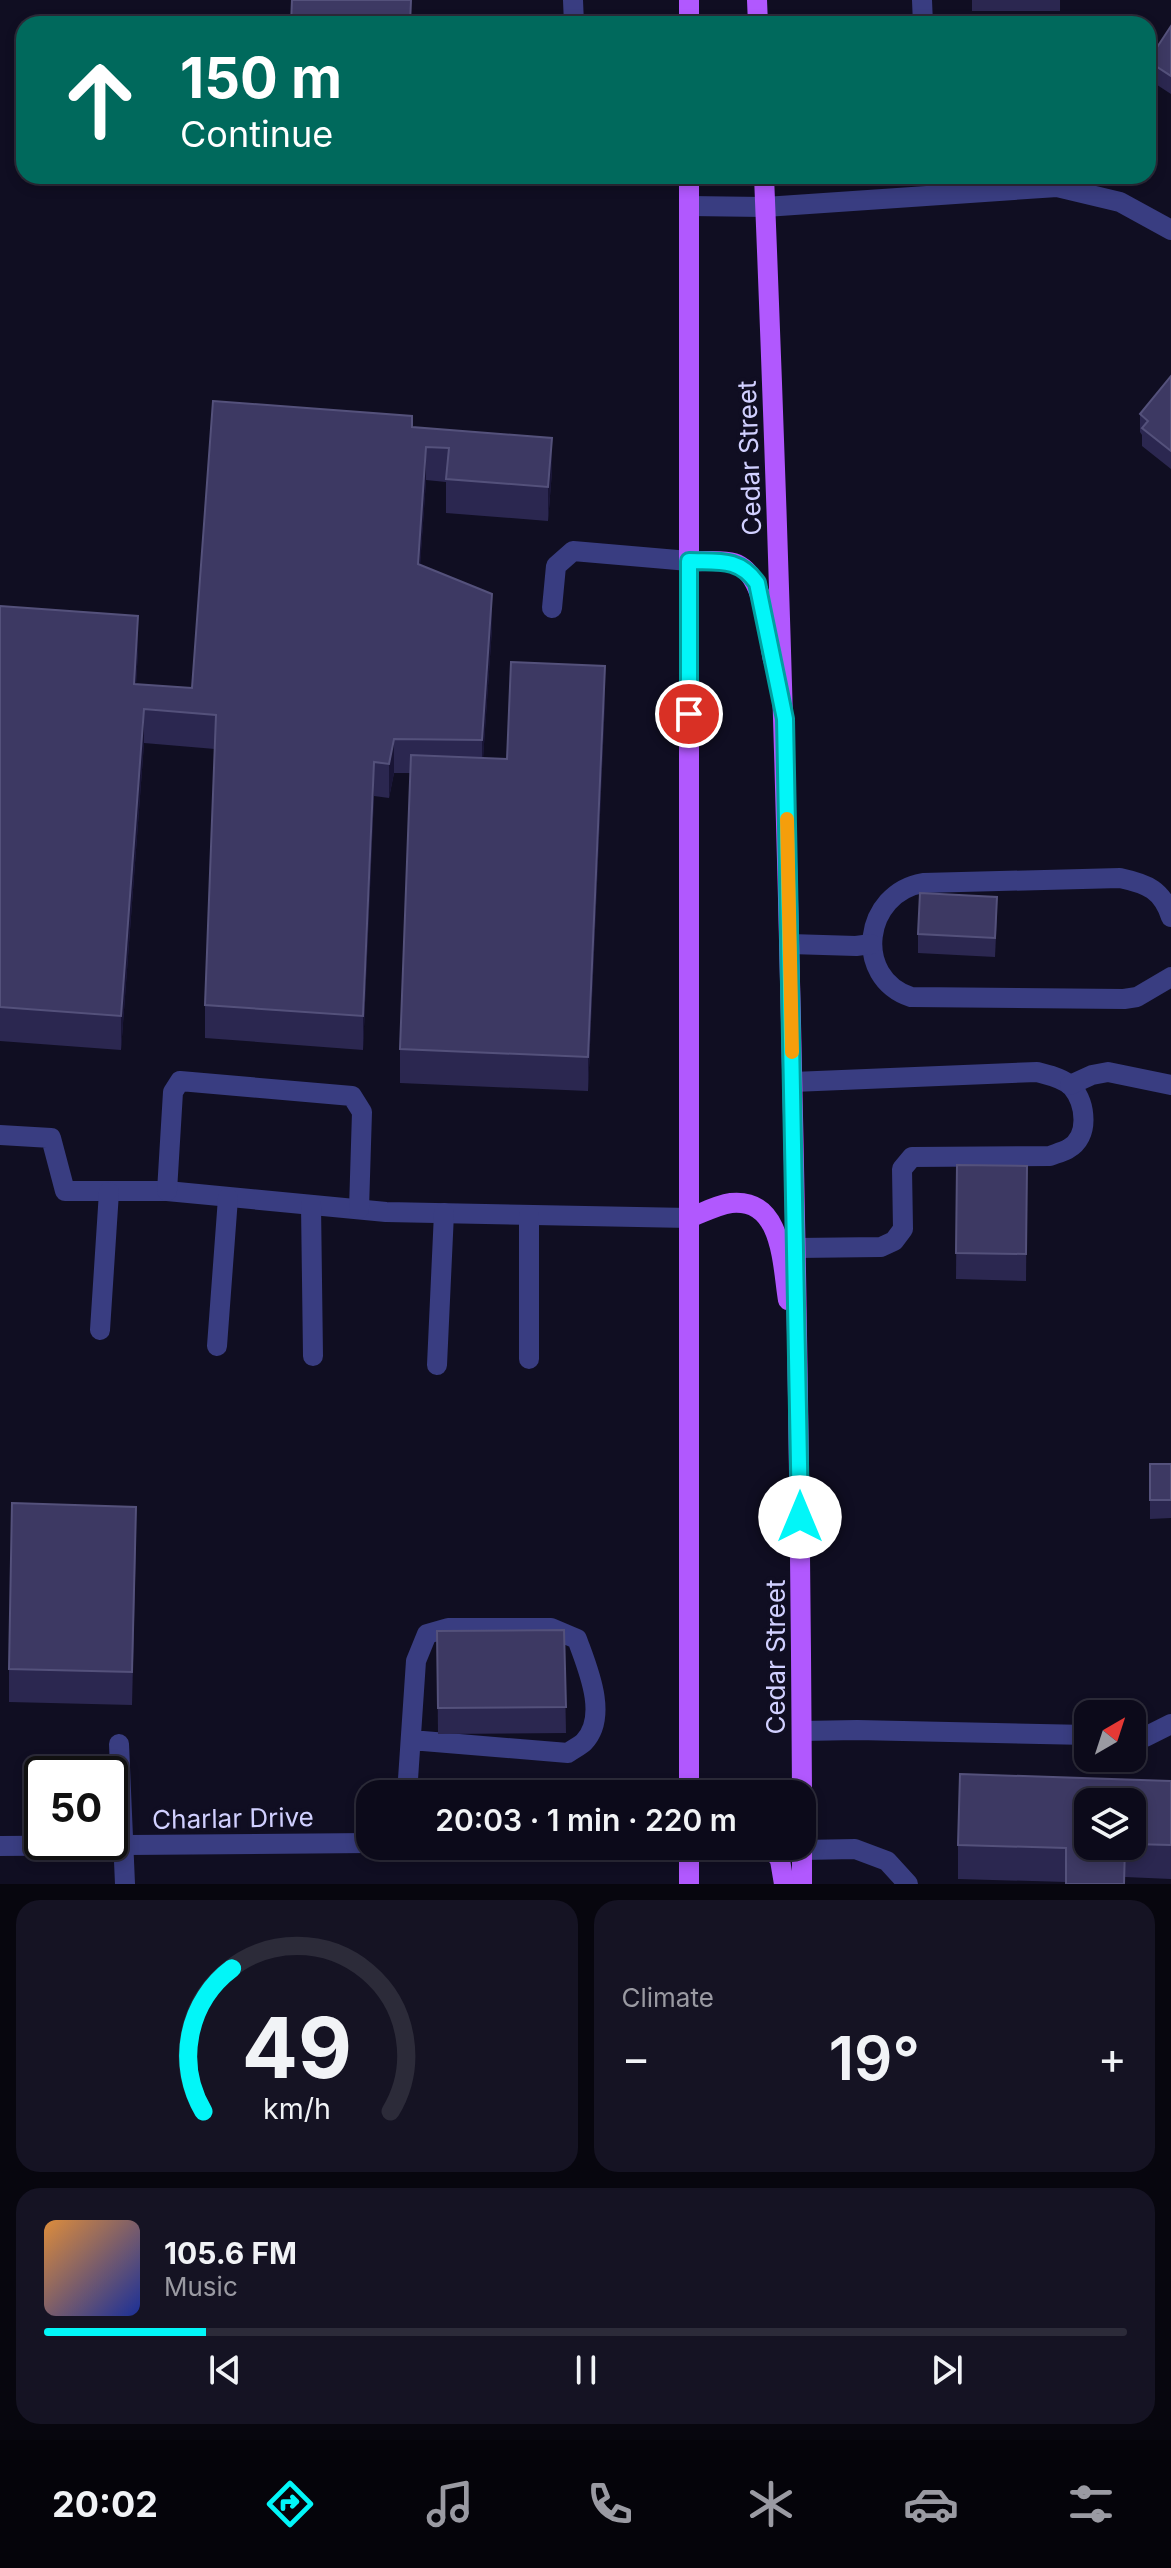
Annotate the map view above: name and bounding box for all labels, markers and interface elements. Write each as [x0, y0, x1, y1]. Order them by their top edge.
text: 150 m [180, 44, 342, 112]
icon: ahead [48, 48, 152, 152]
text: Continue [180, 112, 333, 156]
street label: Cedar Street [731, 380, 767, 536]
pin [655, 680, 723, 748]
icon: arrive [667, 692, 711, 736]
position arrow [758, 1475, 842, 1559]
street label: Cedar Street [760, 1579, 791, 1735]
north arrow [1074, 1700, 1146, 1772]
map controls [1074, 1700, 1146, 1860]
speed limit sign: 50 [24, 1756, 128, 1860]
button: layers [1074, 1788, 1146, 1860]
street label: Charlar Drive [152, 1801, 314, 1835]
text: 20:03 · 1 min · 220 m [435, 1802, 737, 1838]
text: Climate [622, 1982, 714, 2013]
text: 49 [242, 1997, 352, 2098]
text: 19° [829, 2022, 920, 2094]
text: − [622, 2031, 651, 2085]
text: + [1098, 2031, 1127, 2085]
text: km/h [263, 2091, 331, 2126]
text: 105.6 FM [164, 2235, 297, 2271]
text: Music [164, 2271, 238, 2302]
icon: previous [203, 2348, 247, 2392]
icon: pause [564, 2348, 608, 2392]
icon: next [925, 2348, 969, 2392]
icon: directions [262, 2476, 318, 2532]
icon: music [422, 2476, 478, 2532]
icon: phone [582, 2476, 638, 2532]
icon: climate [743, 2476, 799, 2532]
icon: car [903, 2476, 959, 2532]
icon: filters [1063, 2476, 1119, 2532]
text: 20:02 [52, 2482, 158, 2526]

